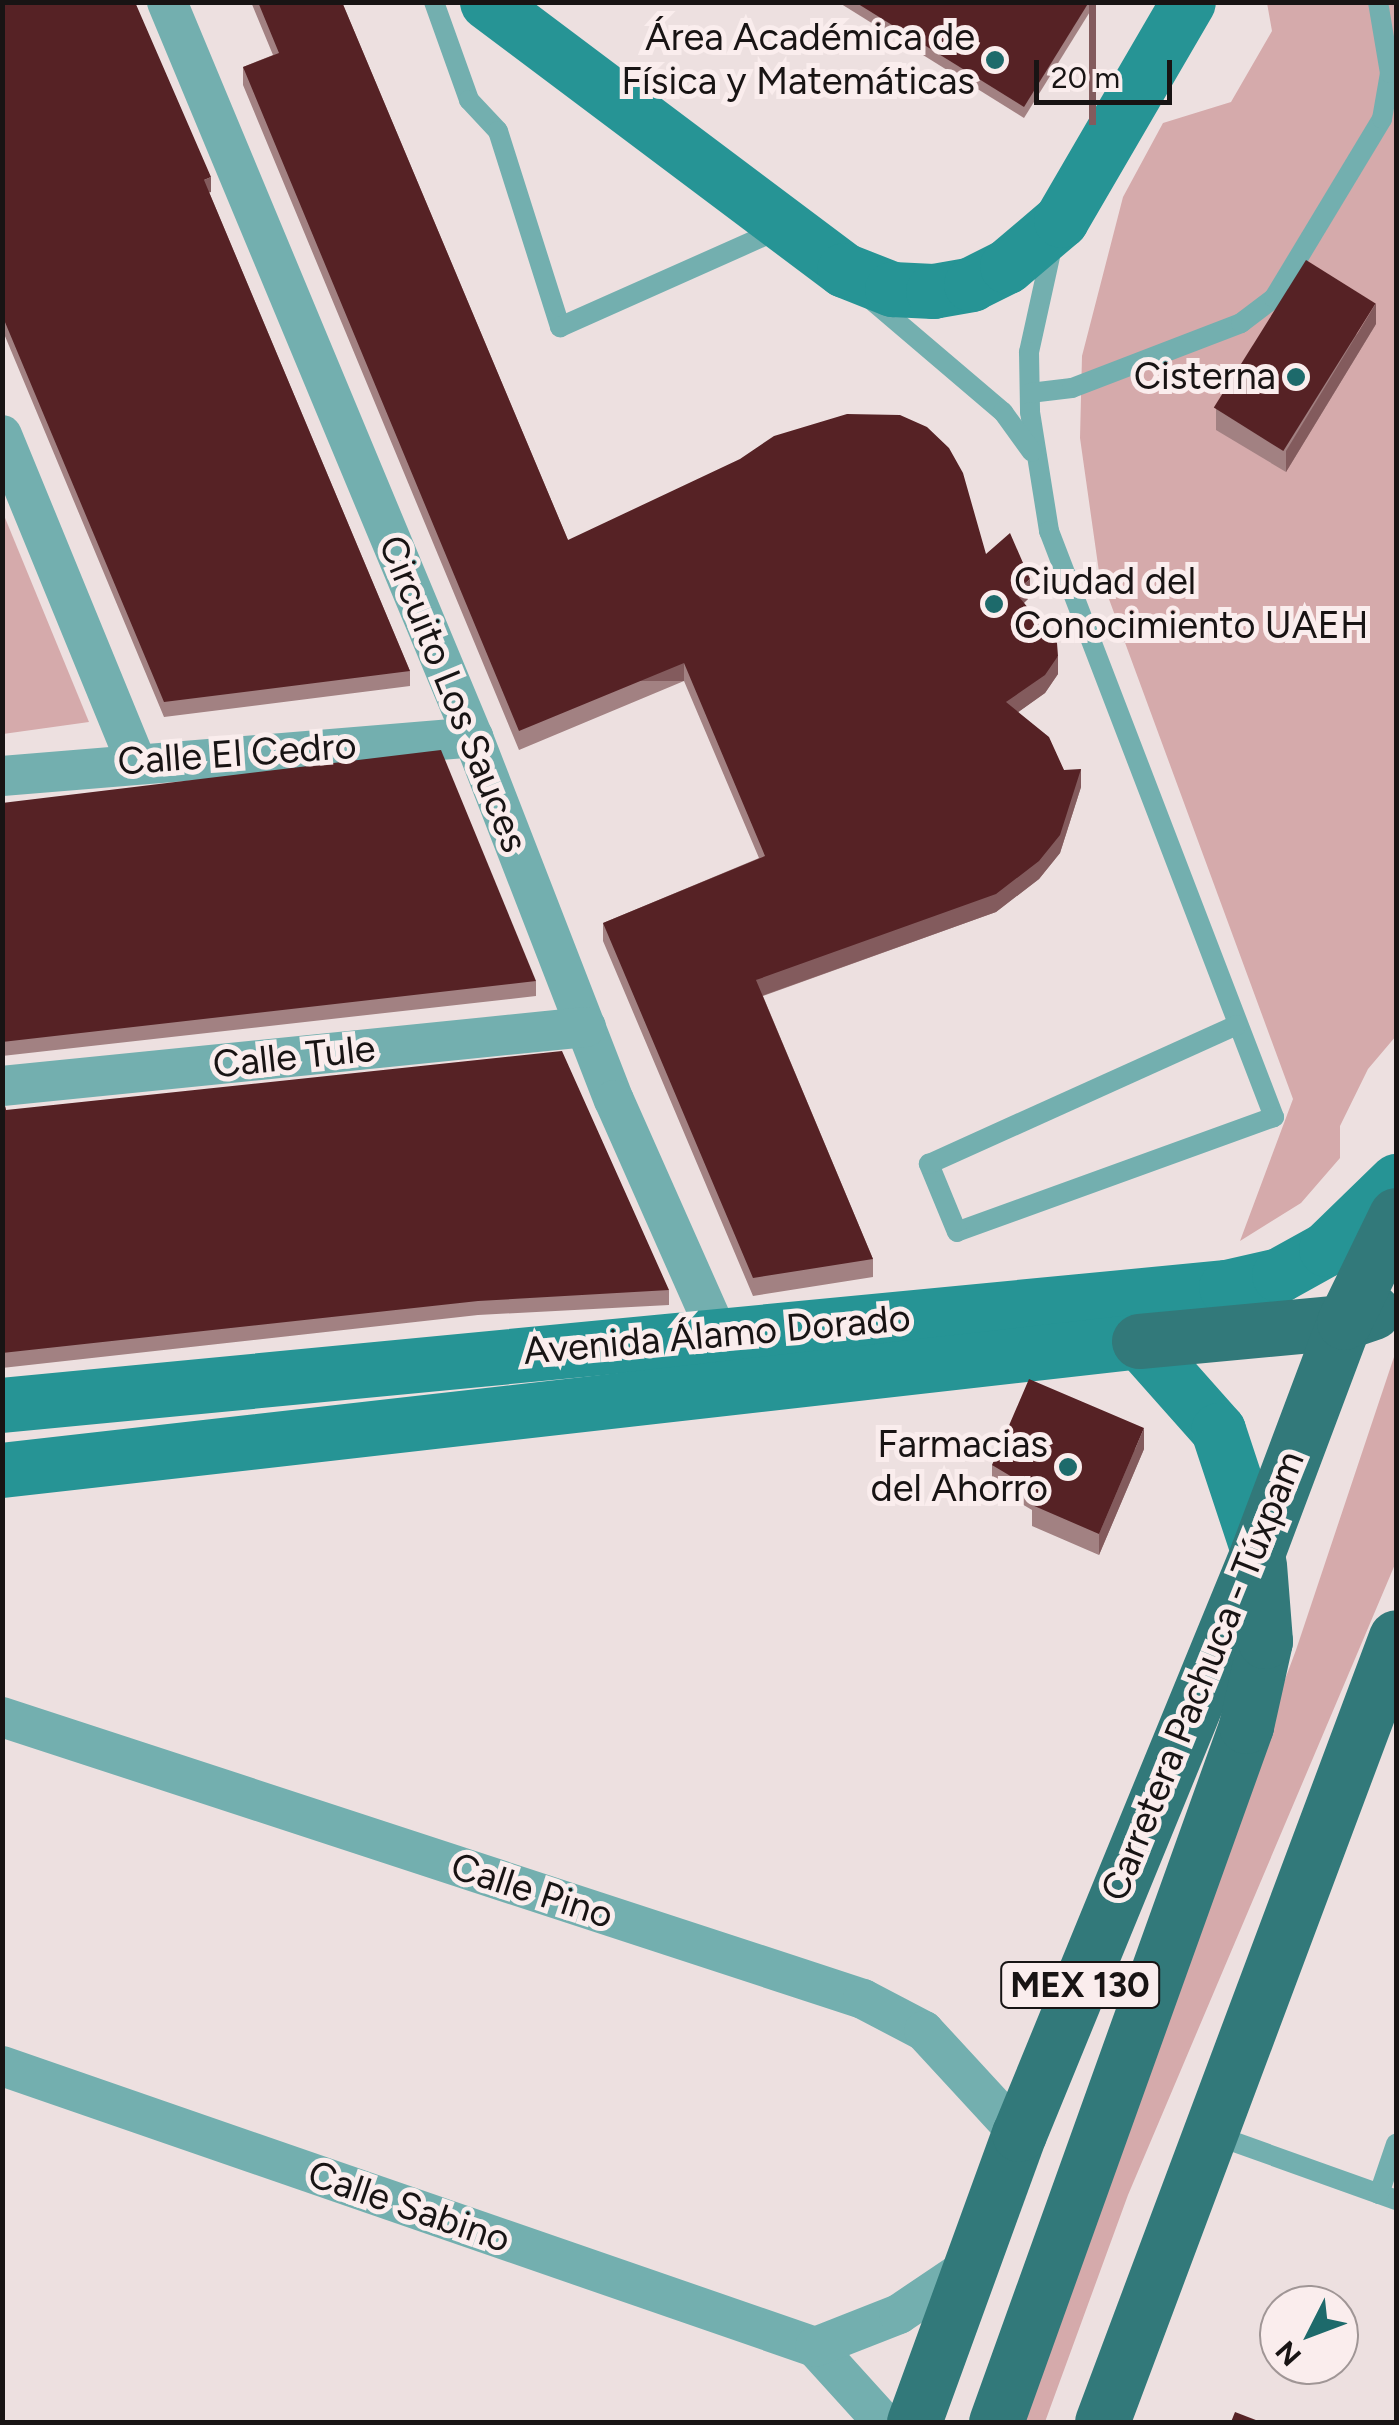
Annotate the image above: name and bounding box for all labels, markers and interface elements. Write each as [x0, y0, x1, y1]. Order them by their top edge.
place label: Área Académica de Física y Matemáticas [621, 15, 975, 104]
scale bar [1039, 40, 1176, 102]
marker: Área Académica de Física y Matemáticas [984, 49, 1006, 71]
text: 20 m [1051, 59, 1120, 96]
place label: Cisterna [1134, 354, 1276, 400]
marker: Cisterna [1285, 366, 1307, 388]
street label: Circuito Los Sauces [369, 529, 537, 859]
place label: Ciudad del Conocimiento UAEH [1014, 559, 1368, 648]
marker: Ciudad del Conocimiento UAEH [983, 593, 1005, 615]
street label: Calle El Cedro [116, 723, 358, 785]
street label: Calle Tule [210, 1026, 378, 1088]
street label: Avenida Álamo Dorado [522, 1295, 912, 1375]
place label: Farmacias del Ahorro [871, 1422, 1048, 1512]
street label: Carretera Pachuca - Túxpam [1092, 1444, 1314, 1908]
marker: Farmacias del Ahorro [1057, 1456, 1079, 1478]
street label: Calle Pino [445, 1843, 619, 1939]
road number: MEX 130 [1000, 1955, 1160, 2015]
street label: Calle Sabino [302, 2151, 516, 2263]
north arrow [1259, 2285, 1359, 2385]
text: N [1268, 2334, 1308, 2373]

